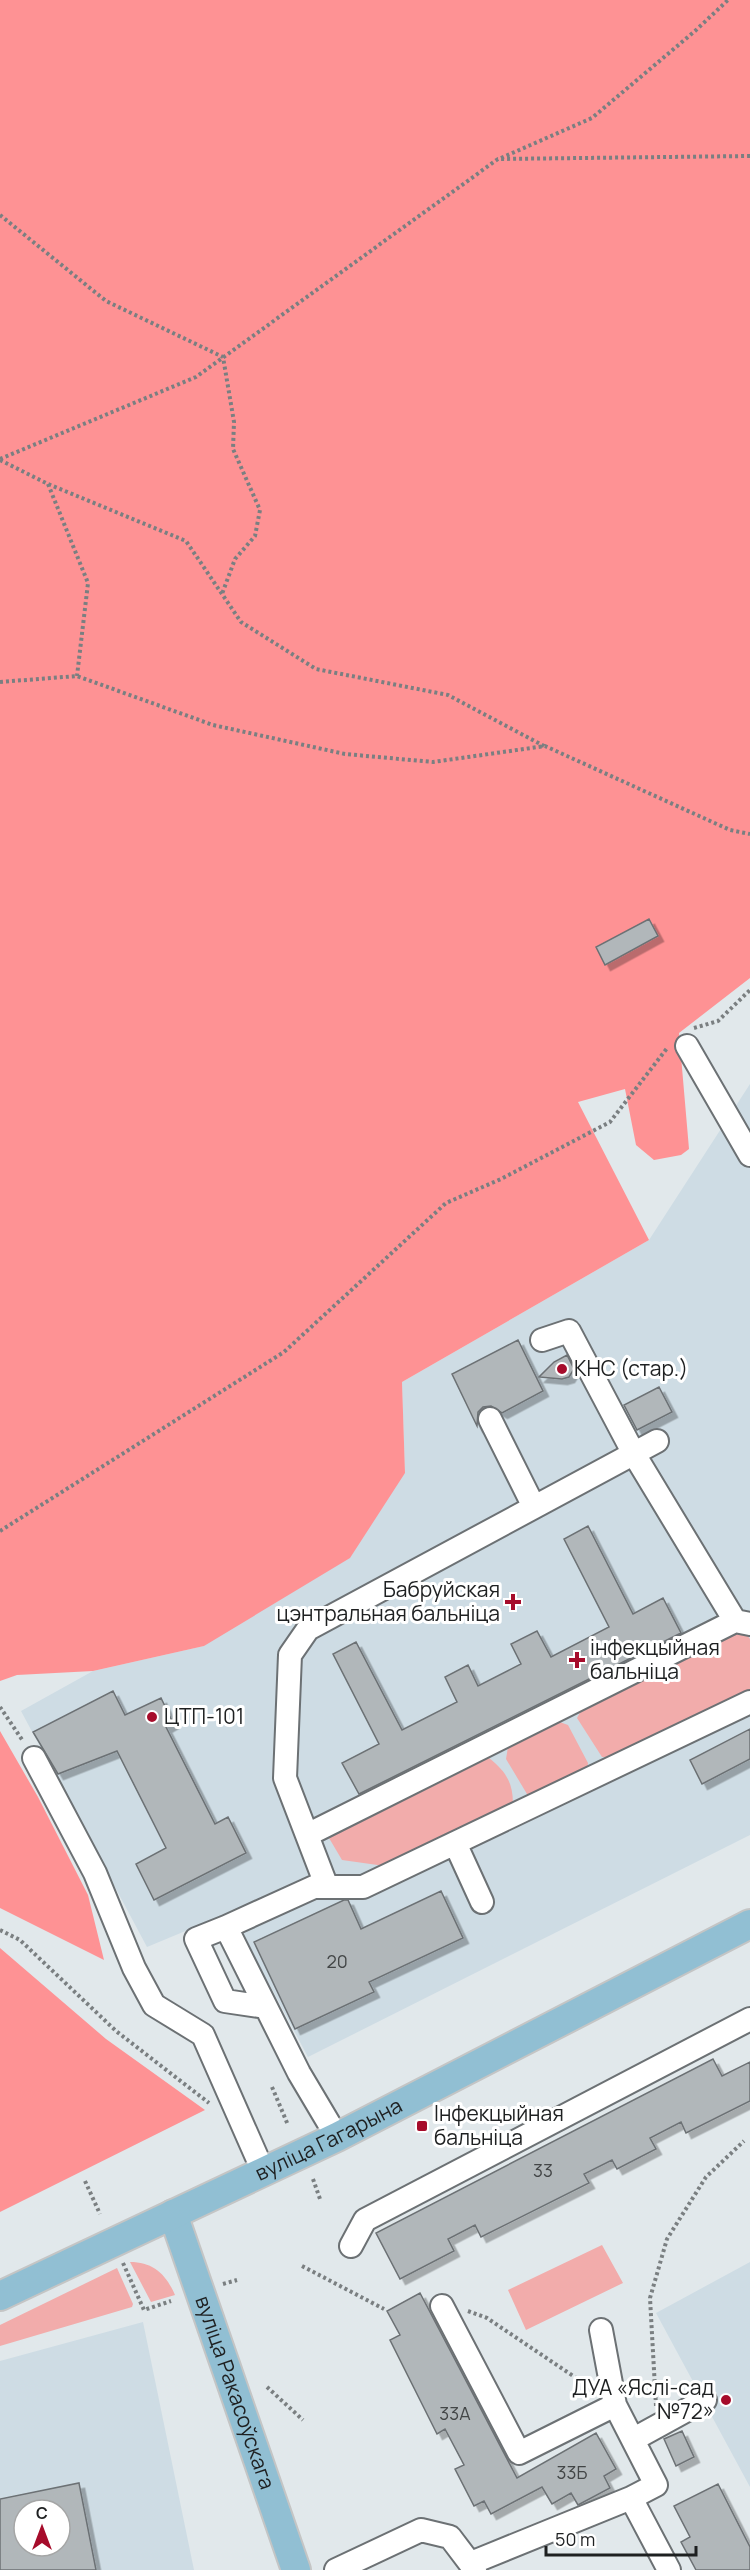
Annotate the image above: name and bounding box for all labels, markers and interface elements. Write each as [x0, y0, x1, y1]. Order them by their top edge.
place label: КНС (стар.) [574, 1354, 688, 1382]
marker: КНС (стар.) [555, 1362, 569, 1376]
place label: Бабруйская цэнтральная бальніца [277, 1575, 500, 1627]
marker: Бабруйская цэнтральная бальніца [504, 1593, 522, 1611]
place label: інфекцыйная бальніца [590, 1633, 720, 1685]
marker: інфекцыйная бальніца [568, 1651, 586, 1669]
place label: ЦТП-101 [164, 1702, 244, 1730]
marker: ЦТП-101 [145, 1710, 159, 1724]
house number: 20 [326, 1949, 348, 1973]
street label: вуліца Гагарына [250, 2091, 407, 2187]
place label: Інфекцыйная бальніца [434, 2099, 564, 2151]
marker: Інфекцыйная бальніца [415, 2119, 429, 2133]
house number: 33 [533, 2158, 553, 2182]
street label: вуліца Ракасоўскага [189, 2292, 282, 2493]
place label: ДУА «Яслі-сад №72» [572, 2373, 714, 2425]
marker: ДУА «Яслі-сад №72» [719, 2393, 733, 2407]
house number: 33А [439, 2401, 471, 2425]
house number: 33Б [557, 2460, 588, 2484]
north arrow [12, 2498, 72, 2558]
text: С [36, 2502, 48, 2524]
scale bar [546, 2519, 696, 2557]
text: 50 m [555, 2527, 595, 2551]

